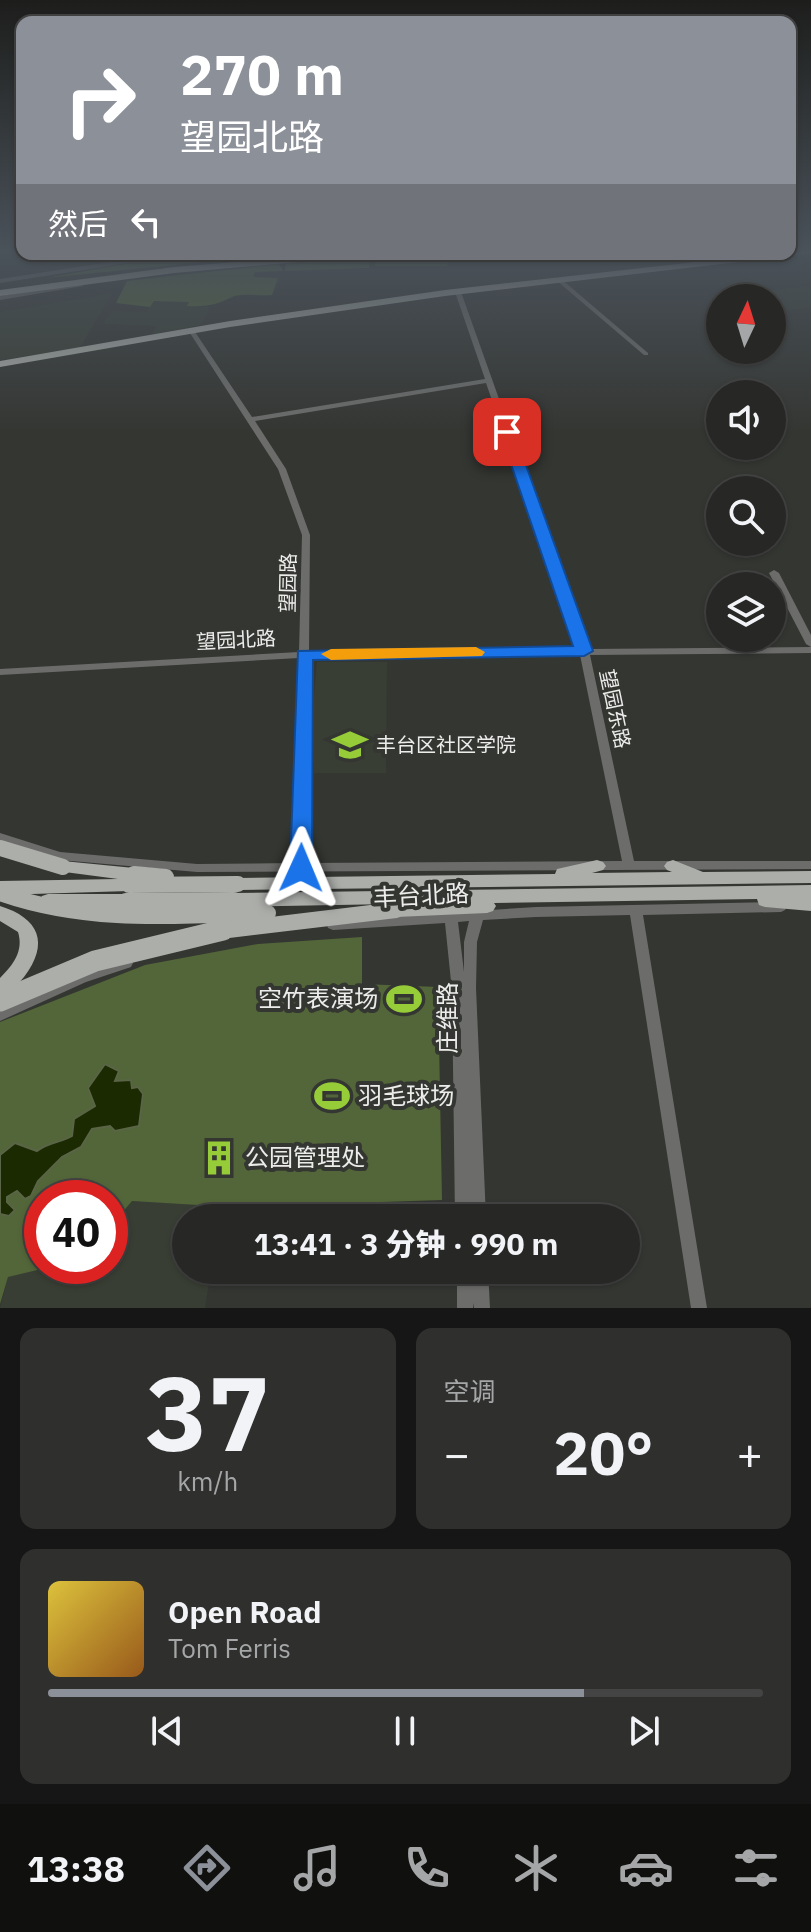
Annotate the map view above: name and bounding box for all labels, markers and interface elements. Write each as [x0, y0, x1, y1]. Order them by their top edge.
text: 270 m [180, 38, 344, 110]
icon: right [48, 48, 152, 152]
text: 望园北路 [180, 113, 324, 160]
icon: left [124, 200, 168, 244]
text: 然后 [48, 204, 108, 243]
north arrow [706, 284, 786, 364]
map controls [706, 284, 786, 652]
button: sound [706, 380, 786, 460]
pin [473, 398, 541, 466]
icon: arrive [485, 410, 529, 454]
button: search [706, 476, 786, 556]
street label: 望园路 [273, 553, 302, 613]
button: layers [706, 572, 786, 652]
street label: 望园北路 [195, 624, 277, 655]
street label: 望园东路 [594, 667, 637, 751]
school or university icon: 丰台区社区学院 [331, 726, 369, 764]
place label: 丰台区社区学院 [376, 731, 516, 758]
position arrow [259, 826, 343, 910]
street label: 丰台北路 [372, 877, 470, 913]
sports icon: 空竹表演场 [385, 980, 423, 1018]
place label: 空竹表演场 [258, 982, 378, 1014]
street label: 庄维路 [431, 982, 463, 1054]
sports icon: 羽毛球场 [313, 1077, 351, 1115]
place label: 羽毛球场 [358, 1079, 454, 1111]
building icon: 公园管理处 [200, 1139, 238, 1177]
place label: 公园管理处 [245, 1141, 365, 1173]
speed limit sign: 40 [24, 1180, 128, 1284]
text: 13:41 · 3 分钟 · 990 m [254, 1224, 558, 1263]
text: 37 [145, 1344, 270, 1480]
text: 空调 [444, 1374, 496, 1408]
text: 20° [553, 1413, 653, 1492]
text: − [444, 1425, 470, 1482]
text: + [737, 1425, 763, 1482]
text: km/h [177, 1464, 238, 1498]
text: Open Road [168, 1592, 321, 1631]
text: Tom Ferris [168, 1631, 291, 1665]
icon: previous [145, 1709, 189, 1753]
icon: pause [383, 1709, 427, 1753]
icon: next [622, 1709, 666, 1753]
icon: directions [179, 1840, 235, 1896]
icon: music [289, 1840, 345, 1896]
icon: phone [399, 1840, 455, 1896]
icon: climate [508, 1840, 564, 1896]
icon: car [618, 1840, 674, 1896]
icon: filters [728, 1840, 784, 1896]
text: 13:38 [27, 1845, 125, 1892]

